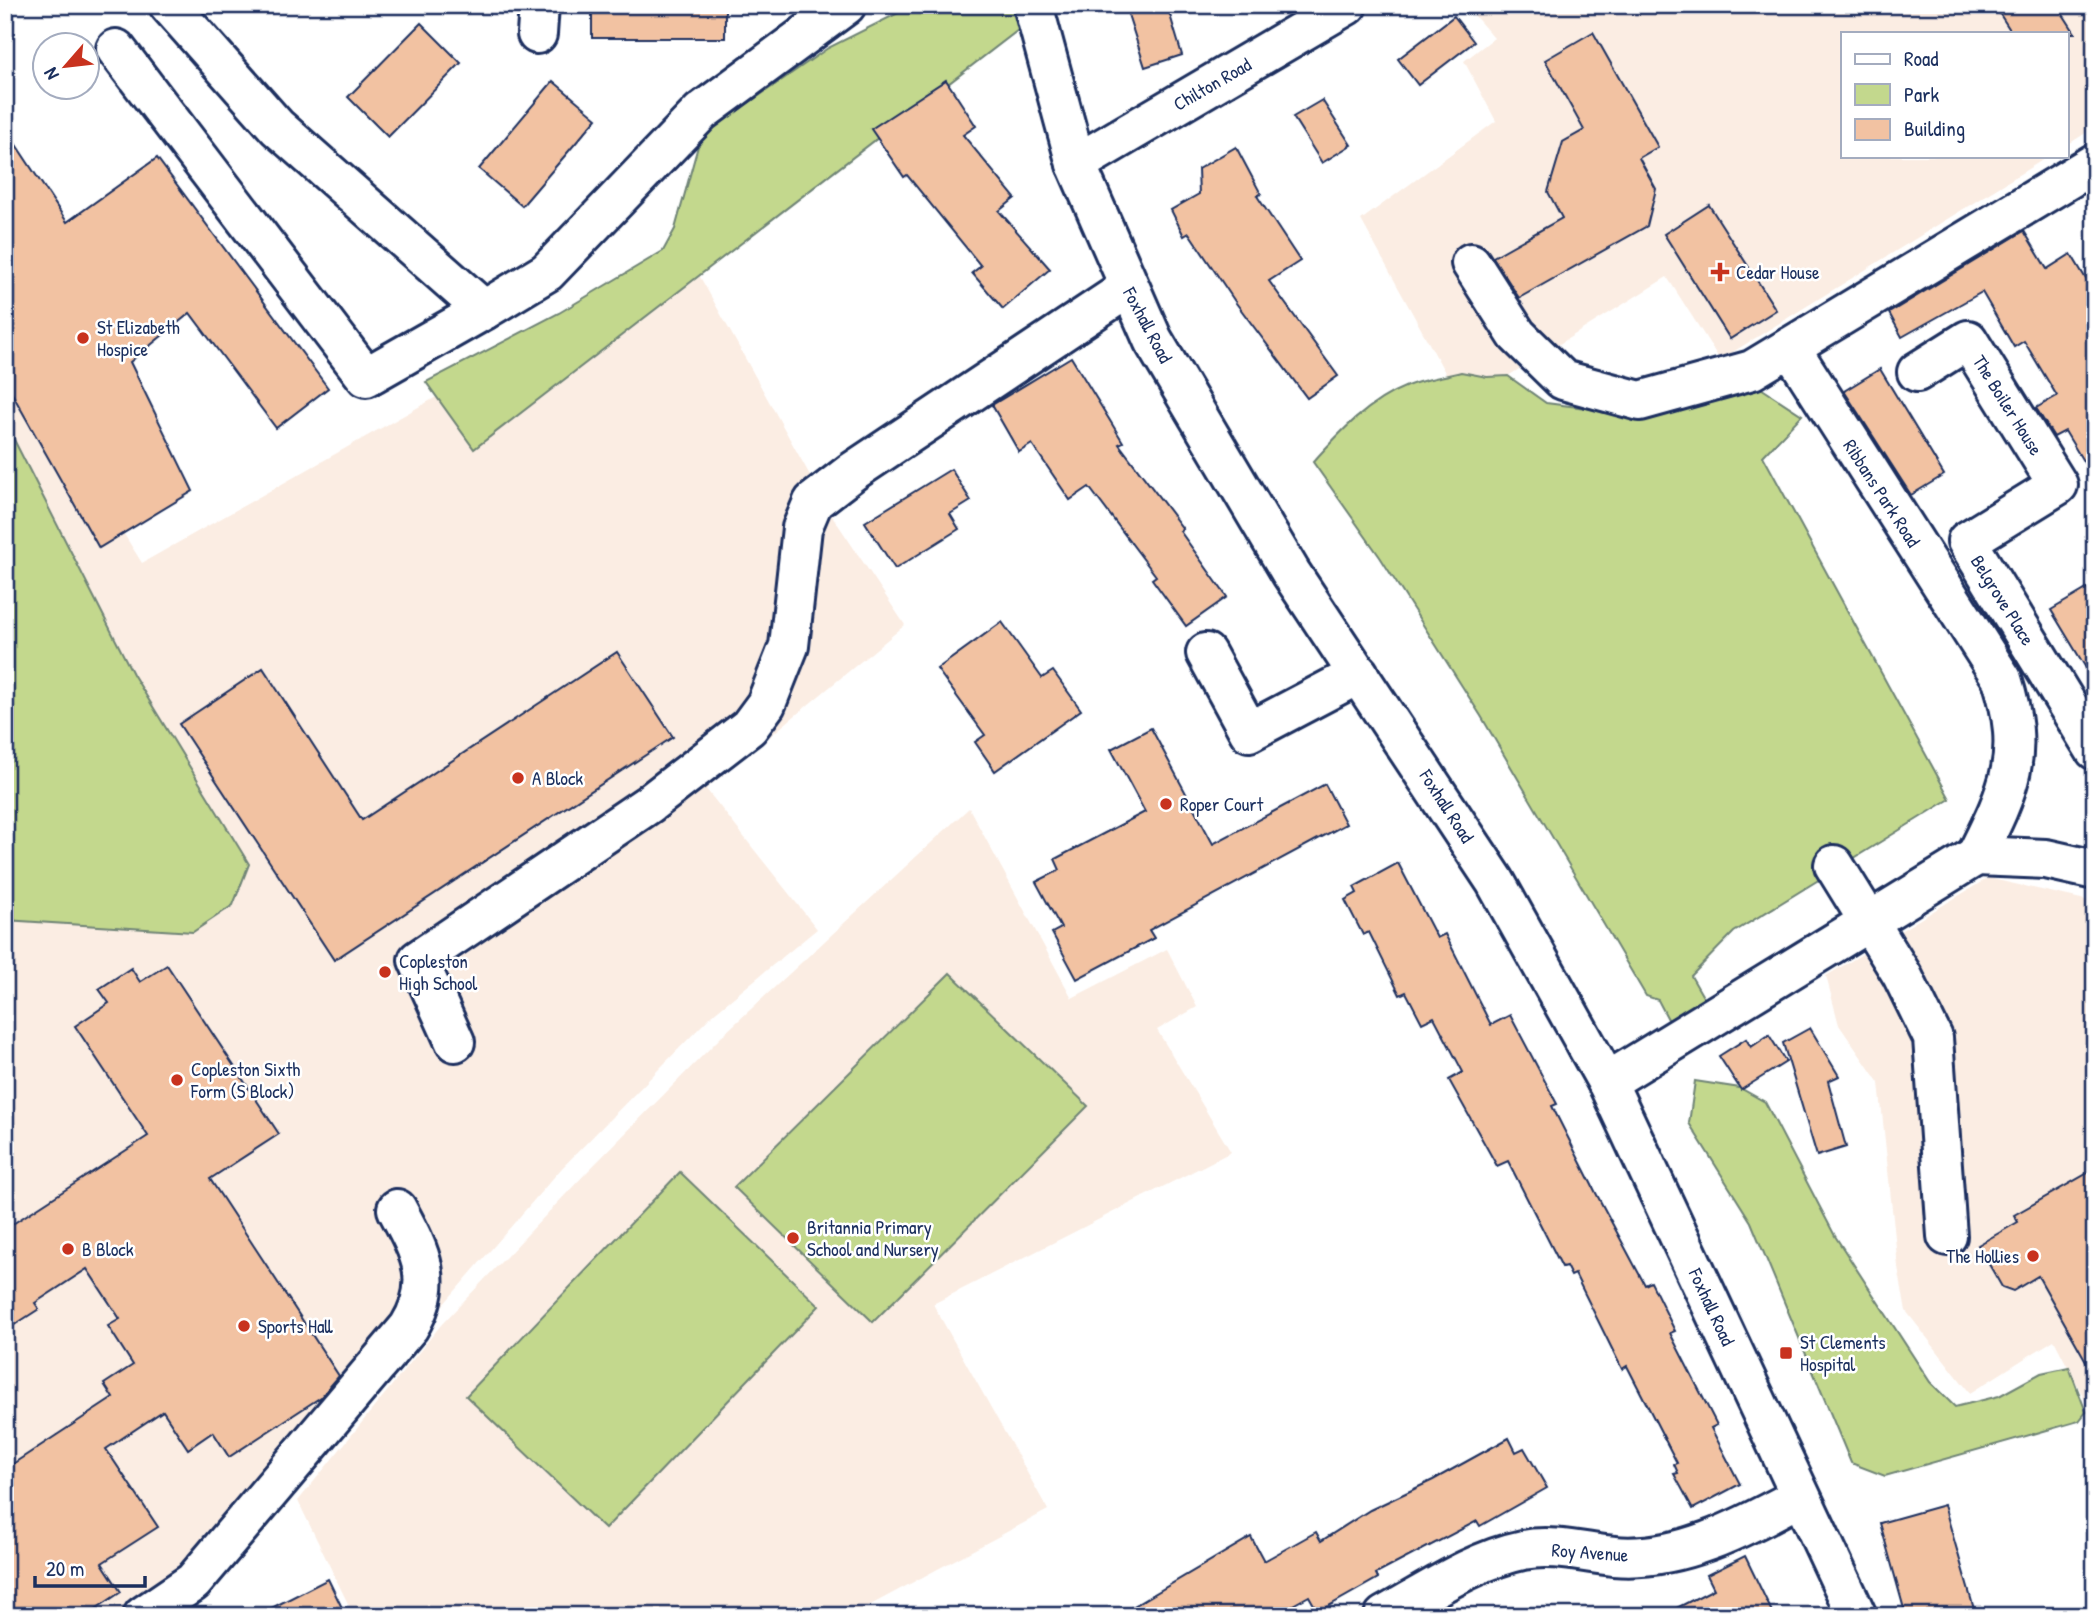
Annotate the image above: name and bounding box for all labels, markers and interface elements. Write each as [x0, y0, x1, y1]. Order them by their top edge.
north arrow [32, 32, 102, 102]
legend [1841, 32, 2068, 158]
text: Road [1904, 44, 1938, 73]
street label: Chilton Road [1168, 51, 1256, 117]
text: N [37, 63, 65, 85]
text: Park [1904, 80, 1939, 109]
text: Building [1904, 114, 1965, 143]
place label: Cedar House [1736, 259, 1820, 285]
marker: Cedar House [1710, 262, 1730, 282]
street label: Foxhall Road [1117, 282, 1179, 368]
place label: St Elizabeth Hospice [97, 314, 180, 362]
marker: St Elizabeth Hospice [75, 330, 91, 346]
street label: The Boiler House [1967, 350, 2049, 460]
street label: Ribbans Park Road [1837, 434, 1927, 552]
street label: Belgrove Place [1965, 550, 2041, 650]
street label: Foxhall Road [1413, 764, 1481, 848]
place label: A Block [532, 765, 583, 791]
marker: A Block [510, 770, 526, 786]
place label: Roper Court [1180, 791, 1264, 817]
marker: Roper Court [1158, 796, 1174, 812]
place label: Copleston High School [399, 948, 478, 996]
marker: Copleston High School [377, 964, 393, 980]
place label: Copleston Sixth Form (S Block) [190, 1056, 300, 1104]
marker: Copleston Sixth Form (S Block) [169, 1072, 185, 1088]
place label: Britannia Primary School and Nursery [807, 1214, 939, 1262]
marker: Britannia Primary School and Nursery [785, 1230, 801, 1246]
place label: B Block [82, 1236, 134, 1262]
marker: B Block [60, 1241, 76, 1257]
place label: The Hollies [1946, 1243, 2019, 1269]
marker: The Hollies [2025, 1248, 2041, 1264]
street label: Foxhall Road [1682, 1263, 1741, 1350]
place label: Sports Hall [258, 1313, 333, 1339]
marker: Sports Hall [236, 1318, 252, 1334]
place label: St Clements Hospital [1800, 1329, 1886, 1377]
marker: St Clements Hospital [1778, 1345, 1794, 1361]
street label: Roy Avenue [1551, 1536, 1630, 1568]
scale bar [35, 1544, 145, 1588]
text: 20 m [46, 1554, 84, 1583]

